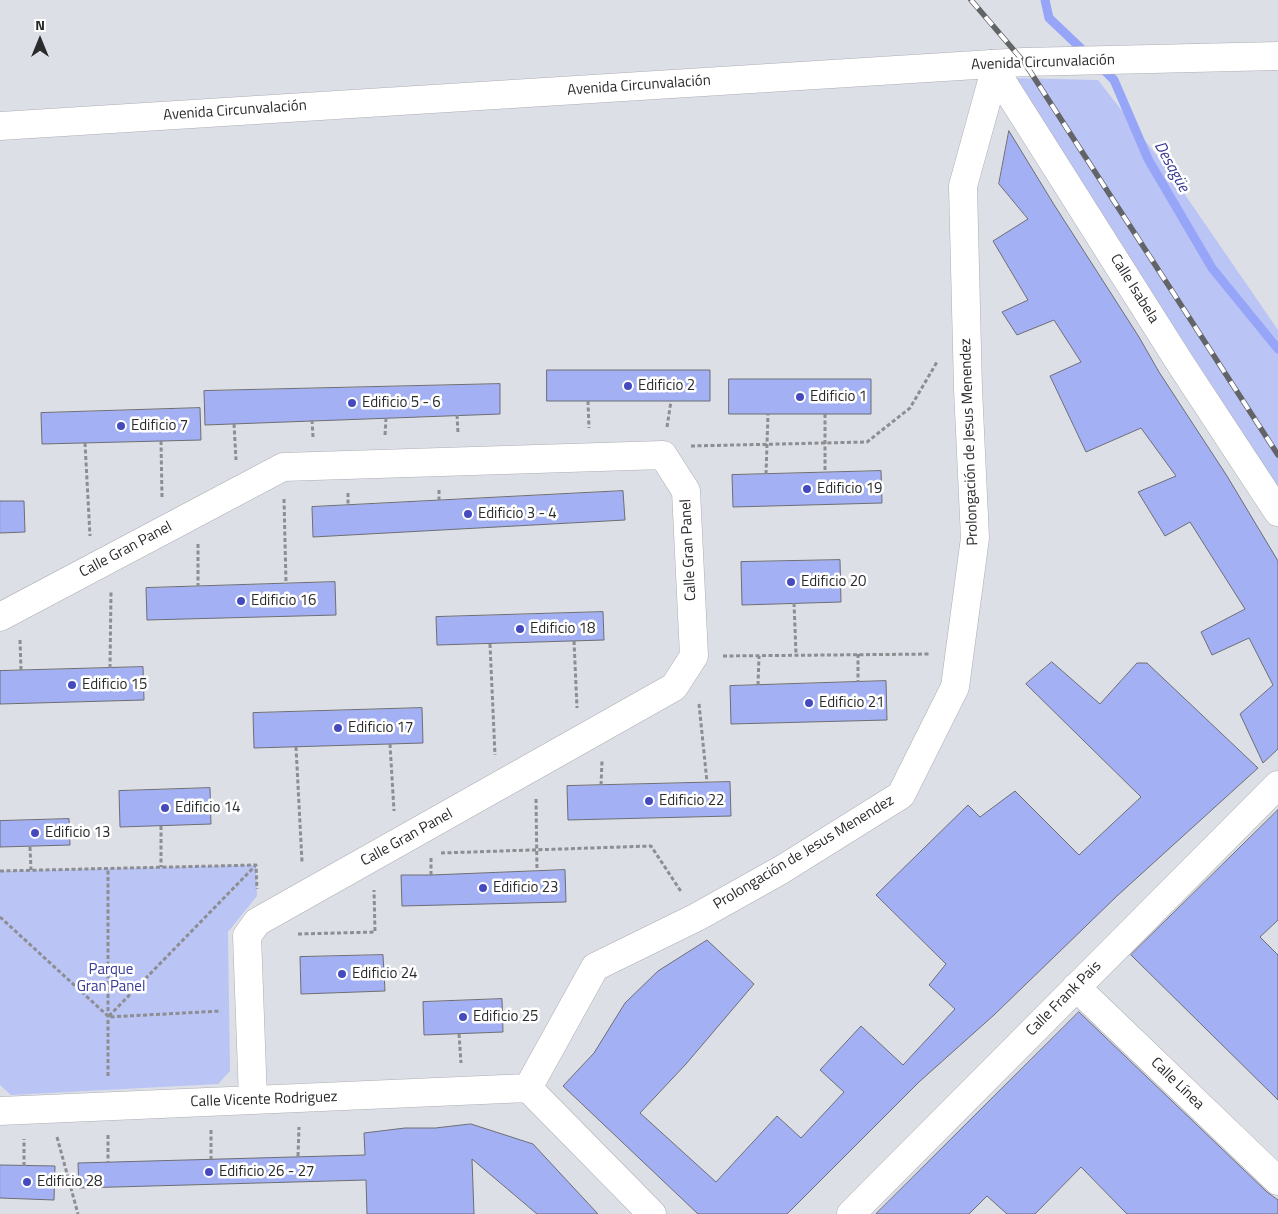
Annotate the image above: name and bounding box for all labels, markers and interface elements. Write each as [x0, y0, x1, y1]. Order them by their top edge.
text: N [35, 14, 45, 35]
north arrow [15, 15, 65, 65]
street label: Avenida Circunvalación [971, 51, 1115, 75]
street label: Avenida Circunvalación [567, 72, 711, 100]
street label: Avenida Circunvalación [163, 97, 307, 125]
water label: Desagüe [1149, 138, 1193, 196]
street label: Calle Isabela [1106, 251, 1162, 327]
street label: Prolongación de Jesus Menendez [957, 338, 983, 546]
place label: Edificio 2 [638, 377, 695, 395]
marker: Edificio 2 [622, 380, 634, 392]
place label: Edificio 1 [810, 388, 867, 406]
marker: Edificio 1 [794, 391, 806, 403]
place label: Edificio 5 - 6 [362, 394, 441, 412]
marker: Edificio 5 - 6 [346, 397, 358, 409]
place label: Edificio 7 [131, 417, 188, 435]
marker: Edificio 7 [115, 420, 127, 432]
place label: Edificio 19 [817, 480, 882, 498]
marker: Edificio 19 [801, 483, 813, 495]
street label: Calle Gran Panel [677, 498, 701, 602]
place label: Edificio 3 - 4 [478, 505, 557, 523]
marker: Edificio 3 - 4 [462, 508, 474, 520]
street label: Calle Gran Panel [77, 518, 175, 582]
place label: Edificio 20 [801, 573, 866, 591]
marker: Edificio 20 [785, 576, 797, 588]
place label: Edificio 16 [251, 592, 316, 610]
marker: Edificio 16 [235, 595, 247, 607]
place label: Edificio 18 [530, 620, 595, 638]
marker: Edificio 18 [514, 623, 526, 635]
place label: Edificio 15 [82, 676, 147, 694]
marker: Edificio 15 [66, 679, 78, 691]
place label: Edificio 21 [819, 694, 884, 712]
marker: Edificio 21 [803, 697, 815, 709]
place label: Edificio 17 [348, 719, 413, 737]
marker: Edificio 17 [332, 722, 344, 734]
place label: Edificio 22 [659, 792, 724, 810]
street label: Prolongación de Jesus Menendez [710, 792, 898, 914]
marker: Edificio 22 [643, 795, 655, 807]
place label: Edificio 14 [175, 799, 240, 817]
marker: Edificio 14 [159, 802, 171, 814]
street label: Calle Gran Panel [358, 805, 456, 871]
place label: Edificio 13 [45, 824, 110, 842]
marker: Edificio 13 [29, 827, 41, 839]
place label: Edificio 23 [493, 879, 558, 897]
marker: Edificio 23 [477, 882, 489, 894]
street label: Calle Frank Pais [1023, 958, 1105, 1040]
park label: Parque Gran Panel [77, 961, 145, 996]
place label: Edificio 24 [352, 965, 417, 983]
marker: Edificio 24 [336, 968, 348, 980]
place label: Edificio 25 [473, 1008, 538, 1026]
marker: Edificio 25 [457, 1011, 469, 1023]
street label: Calle Línea [1147, 1054, 1207, 1114]
street label: Calle Vicente Rodriguez [190, 1088, 338, 1112]
place label: Edificio 26 - 27 [219, 1163, 314, 1181]
marker: Edificio 26 - 27 [203, 1166, 215, 1178]
place label: Edificio 28 [37, 1173, 102, 1191]
marker: Edificio 28 [21, 1176, 33, 1188]

